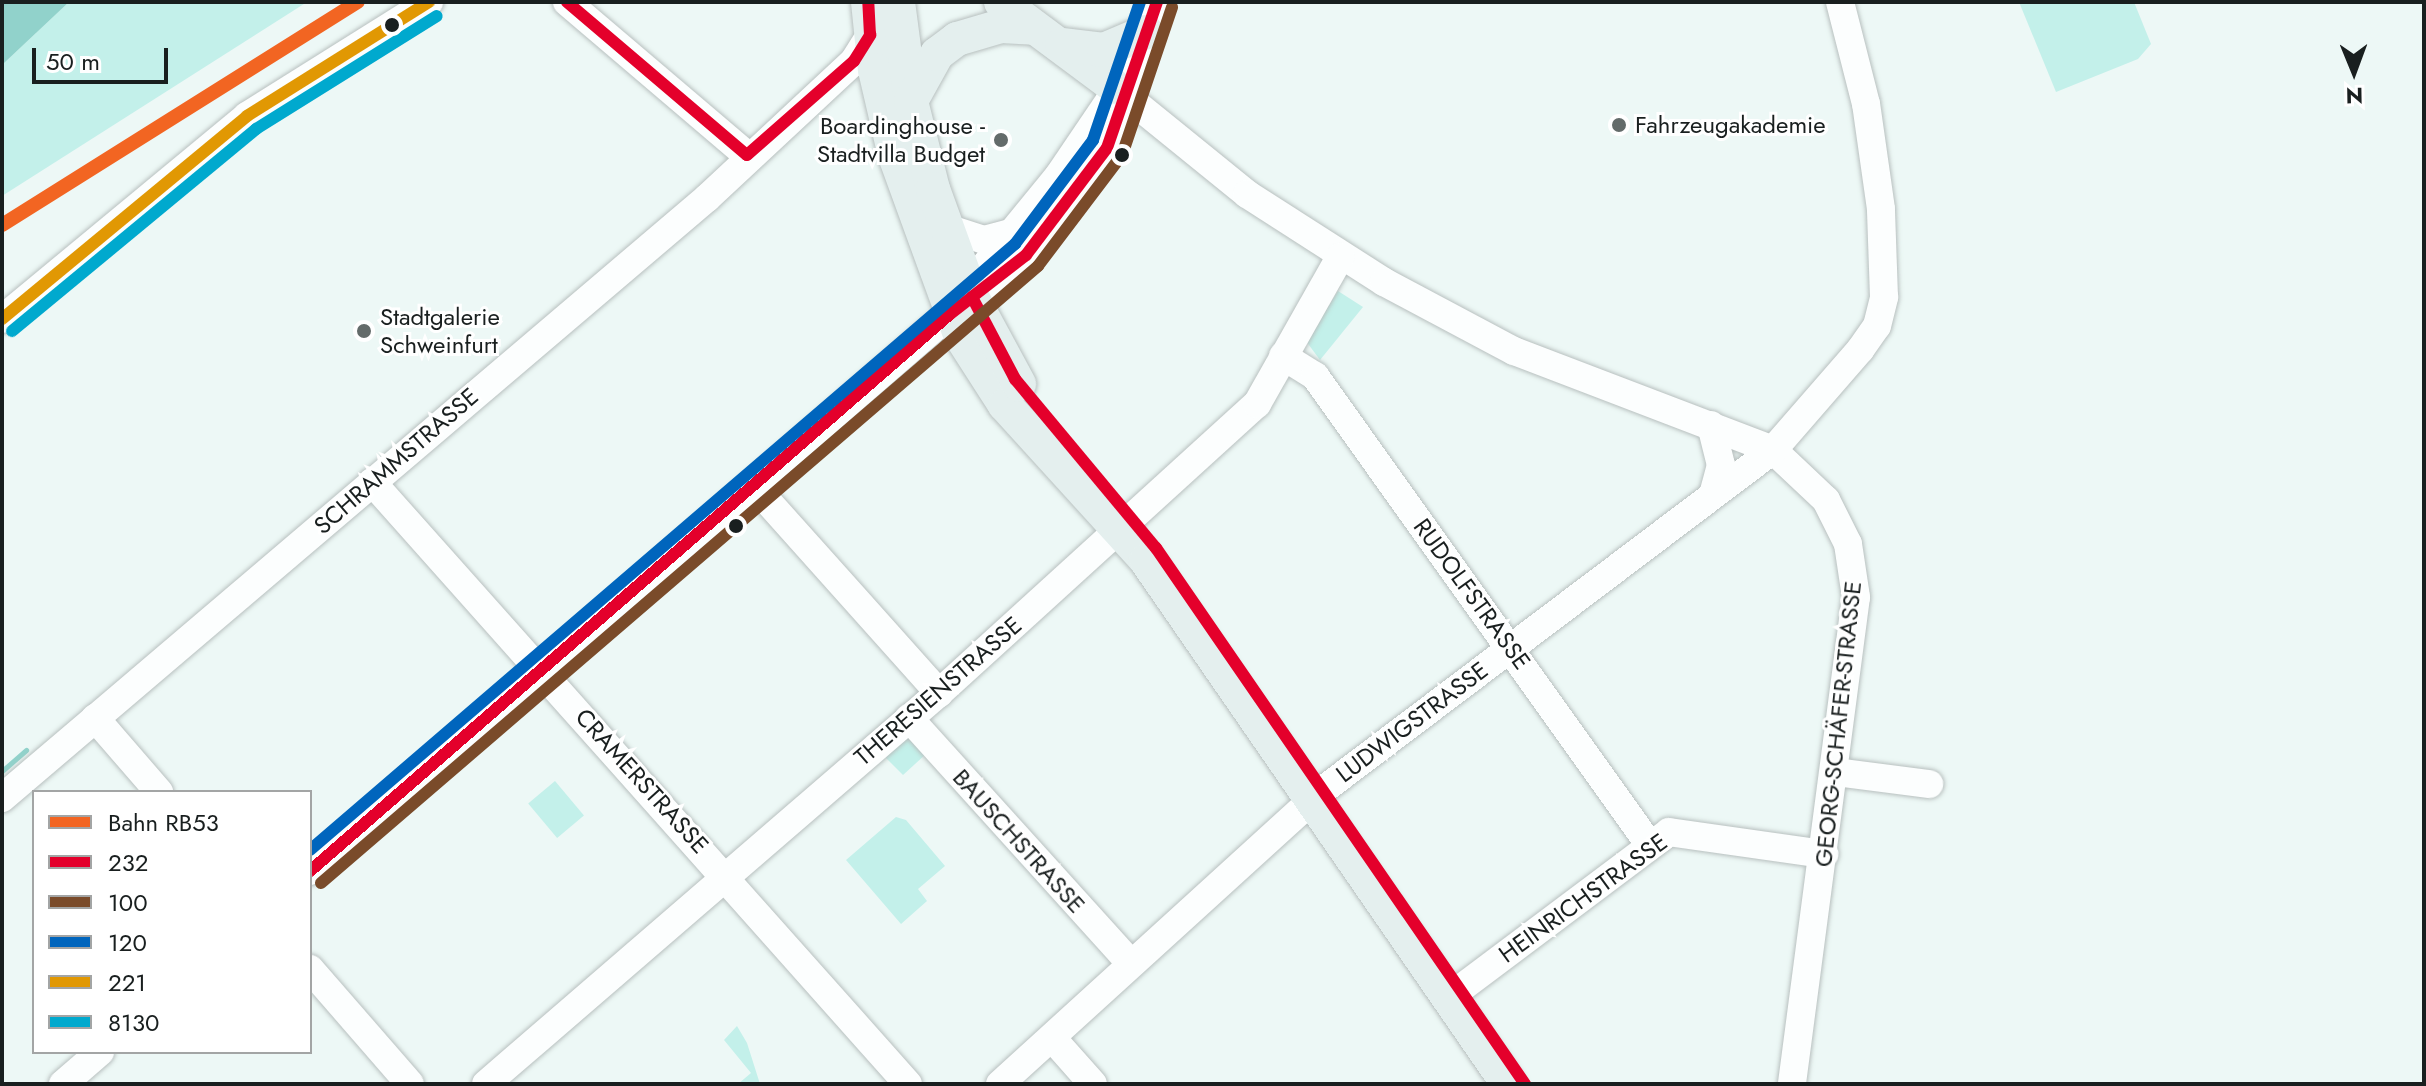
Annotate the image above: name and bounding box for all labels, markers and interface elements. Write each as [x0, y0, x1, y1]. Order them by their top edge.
unlabelled marker [384, 17, 400, 33]
scale bar [36, 32, 172, 82]
north arrow [2314, 32, 2394, 112]
text: 50 m [46, 44, 100, 79]
text: N [2345, 80, 2363, 112]
place label: Fahrzeugakademie [1635, 111, 1826, 139]
place label: Boardinghouse - Stadtvilla Budget [817, 112, 985, 168]
marker: Fahrzeugakademie [1610, 116, 1628, 134]
marker: Boardinghouse - Stadtvilla Budget [992, 131, 1010, 149]
unlabelled marker [1114, 147, 1130, 163]
place label: Stadtgalerie Schweinfurt [380, 303, 500, 359]
marker: Stadtgalerie Schweinfurt [355, 322, 373, 340]
street label: SCHRAMMSTRASSE [308, 382, 484, 540]
street label: RUDOLFSTRASSE [1408, 513, 1536, 675]
unlabelled marker [728, 518, 744, 534]
street label: GEORG-SCHÄFER-STRASSE [1809, 580, 1867, 868]
street label: THERESIENSTRASSE [849, 611, 1027, 771]
street label: LUDWIGSTRASSE [1330, 656, 1494, 788]
street label: CRAMERSTRASSE [569, 703, 715, 859]
street label: BAUSCHSTRASSE [947, 763, 1091, 919]
legend [32, 790, 312, 1054]
text: Bahn RB53 [108, 805, 219, 840]
street label: HEINRICHSTRASSE [1493, 827, 1673, 969]
text: 232 [108, 845, 148, 880]
text: 100 [108, 885, 148, 920]
text: 120 [108, 925, 147, 960]
text: 221 [108, 965, 146, 1000]
text: 8130 [108, 1005, 159, 1040]

